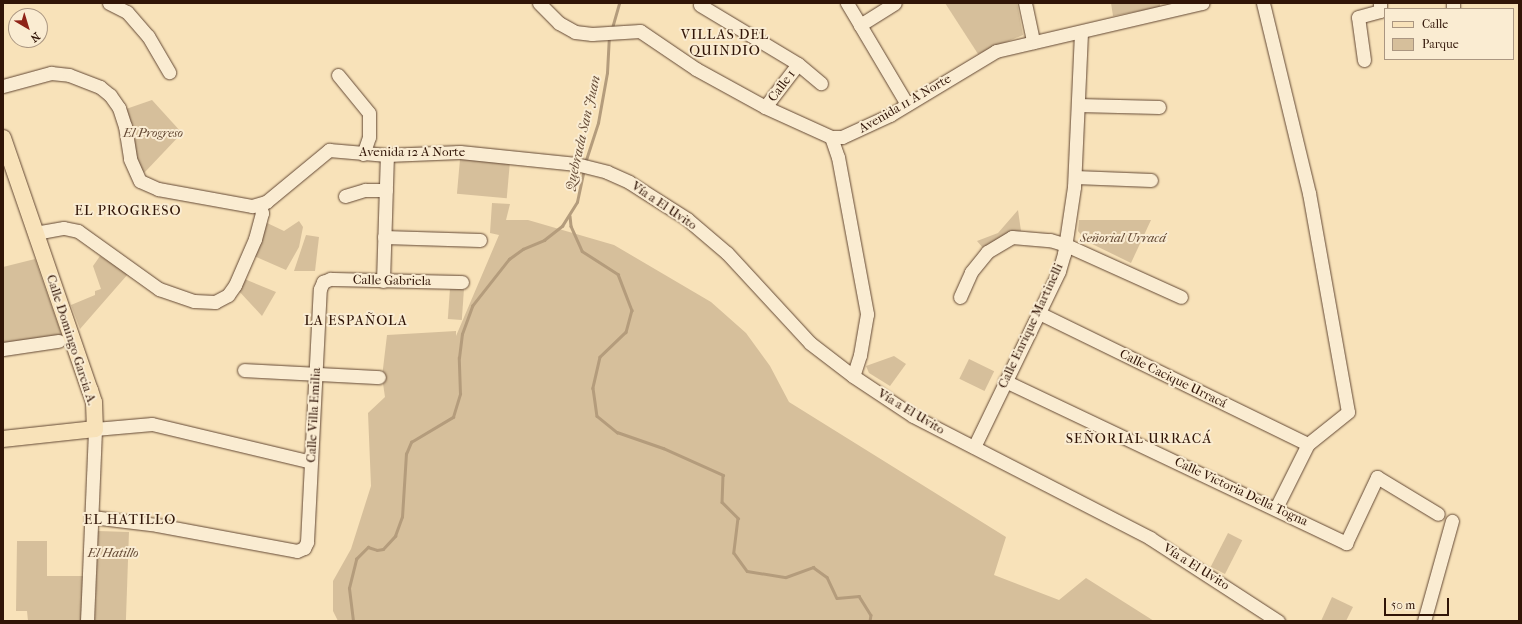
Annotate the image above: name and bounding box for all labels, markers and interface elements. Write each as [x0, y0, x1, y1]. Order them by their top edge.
north arrow [8, 8, 48, 48]
legend [1384, 8, 1514, 60]
text: Calle [1422, 17, 1448, 31]
district label: VILLAS DEL QUINDIO [681, 27, 769, 60]
text: N [28, 29, 42, 45]
text: Parque [1422, 37, 1459, 51]
street label: Calle 1 [765, 67, 799, 105]
street label: Avenida 11 A Norte [856, 71, 954, 137]
water label: Quebrada San Juan [562, 74, 604, 192]
park label: El Progreso [123, 125, 183, 141]
street label: Avenida 12 A Norte [359, 144, 465, 160]
street label: Vía a El Uvito [628, 178, 700, 234]
district label: EL PROGRESO [74, 203, 182, 219]
park label: Señorial Urracá [1080, 230, 1166, 246]
street label: Calle Enrique Martinelli [995, 261, 1067, 391]
street label: Calle Domingo Garcia A. [43, 273, 99, 407]
street label: Calle Gabriela [353, 273, 431, 289]
district label: LA ESPAÑOLA [304, 313, 408, 329]
street label: Calle Cacique Urracá [1117, 346, 1229, 412]
street label: Calle Villa Emilia [304, 367, 324, 463]
street label: Vía a El Uvito [875, 386, 947, 438]
district label: SEÑORIAL URRACÁ [1066, 431, 1212, 447]
street label: Calle Victoria Della Togna [1172, 454, 1310, 530]
district label: EL HATILLO [84, 512, 176, 528]
street label: Vía a El Uvito [1160, 540, 1232, 594]
park label: El Hatillo [87, 545, 139, 561]
scale bar [1386, 590, 1451, 616]
text: 50 m [1391, 598, 1415, 612]

